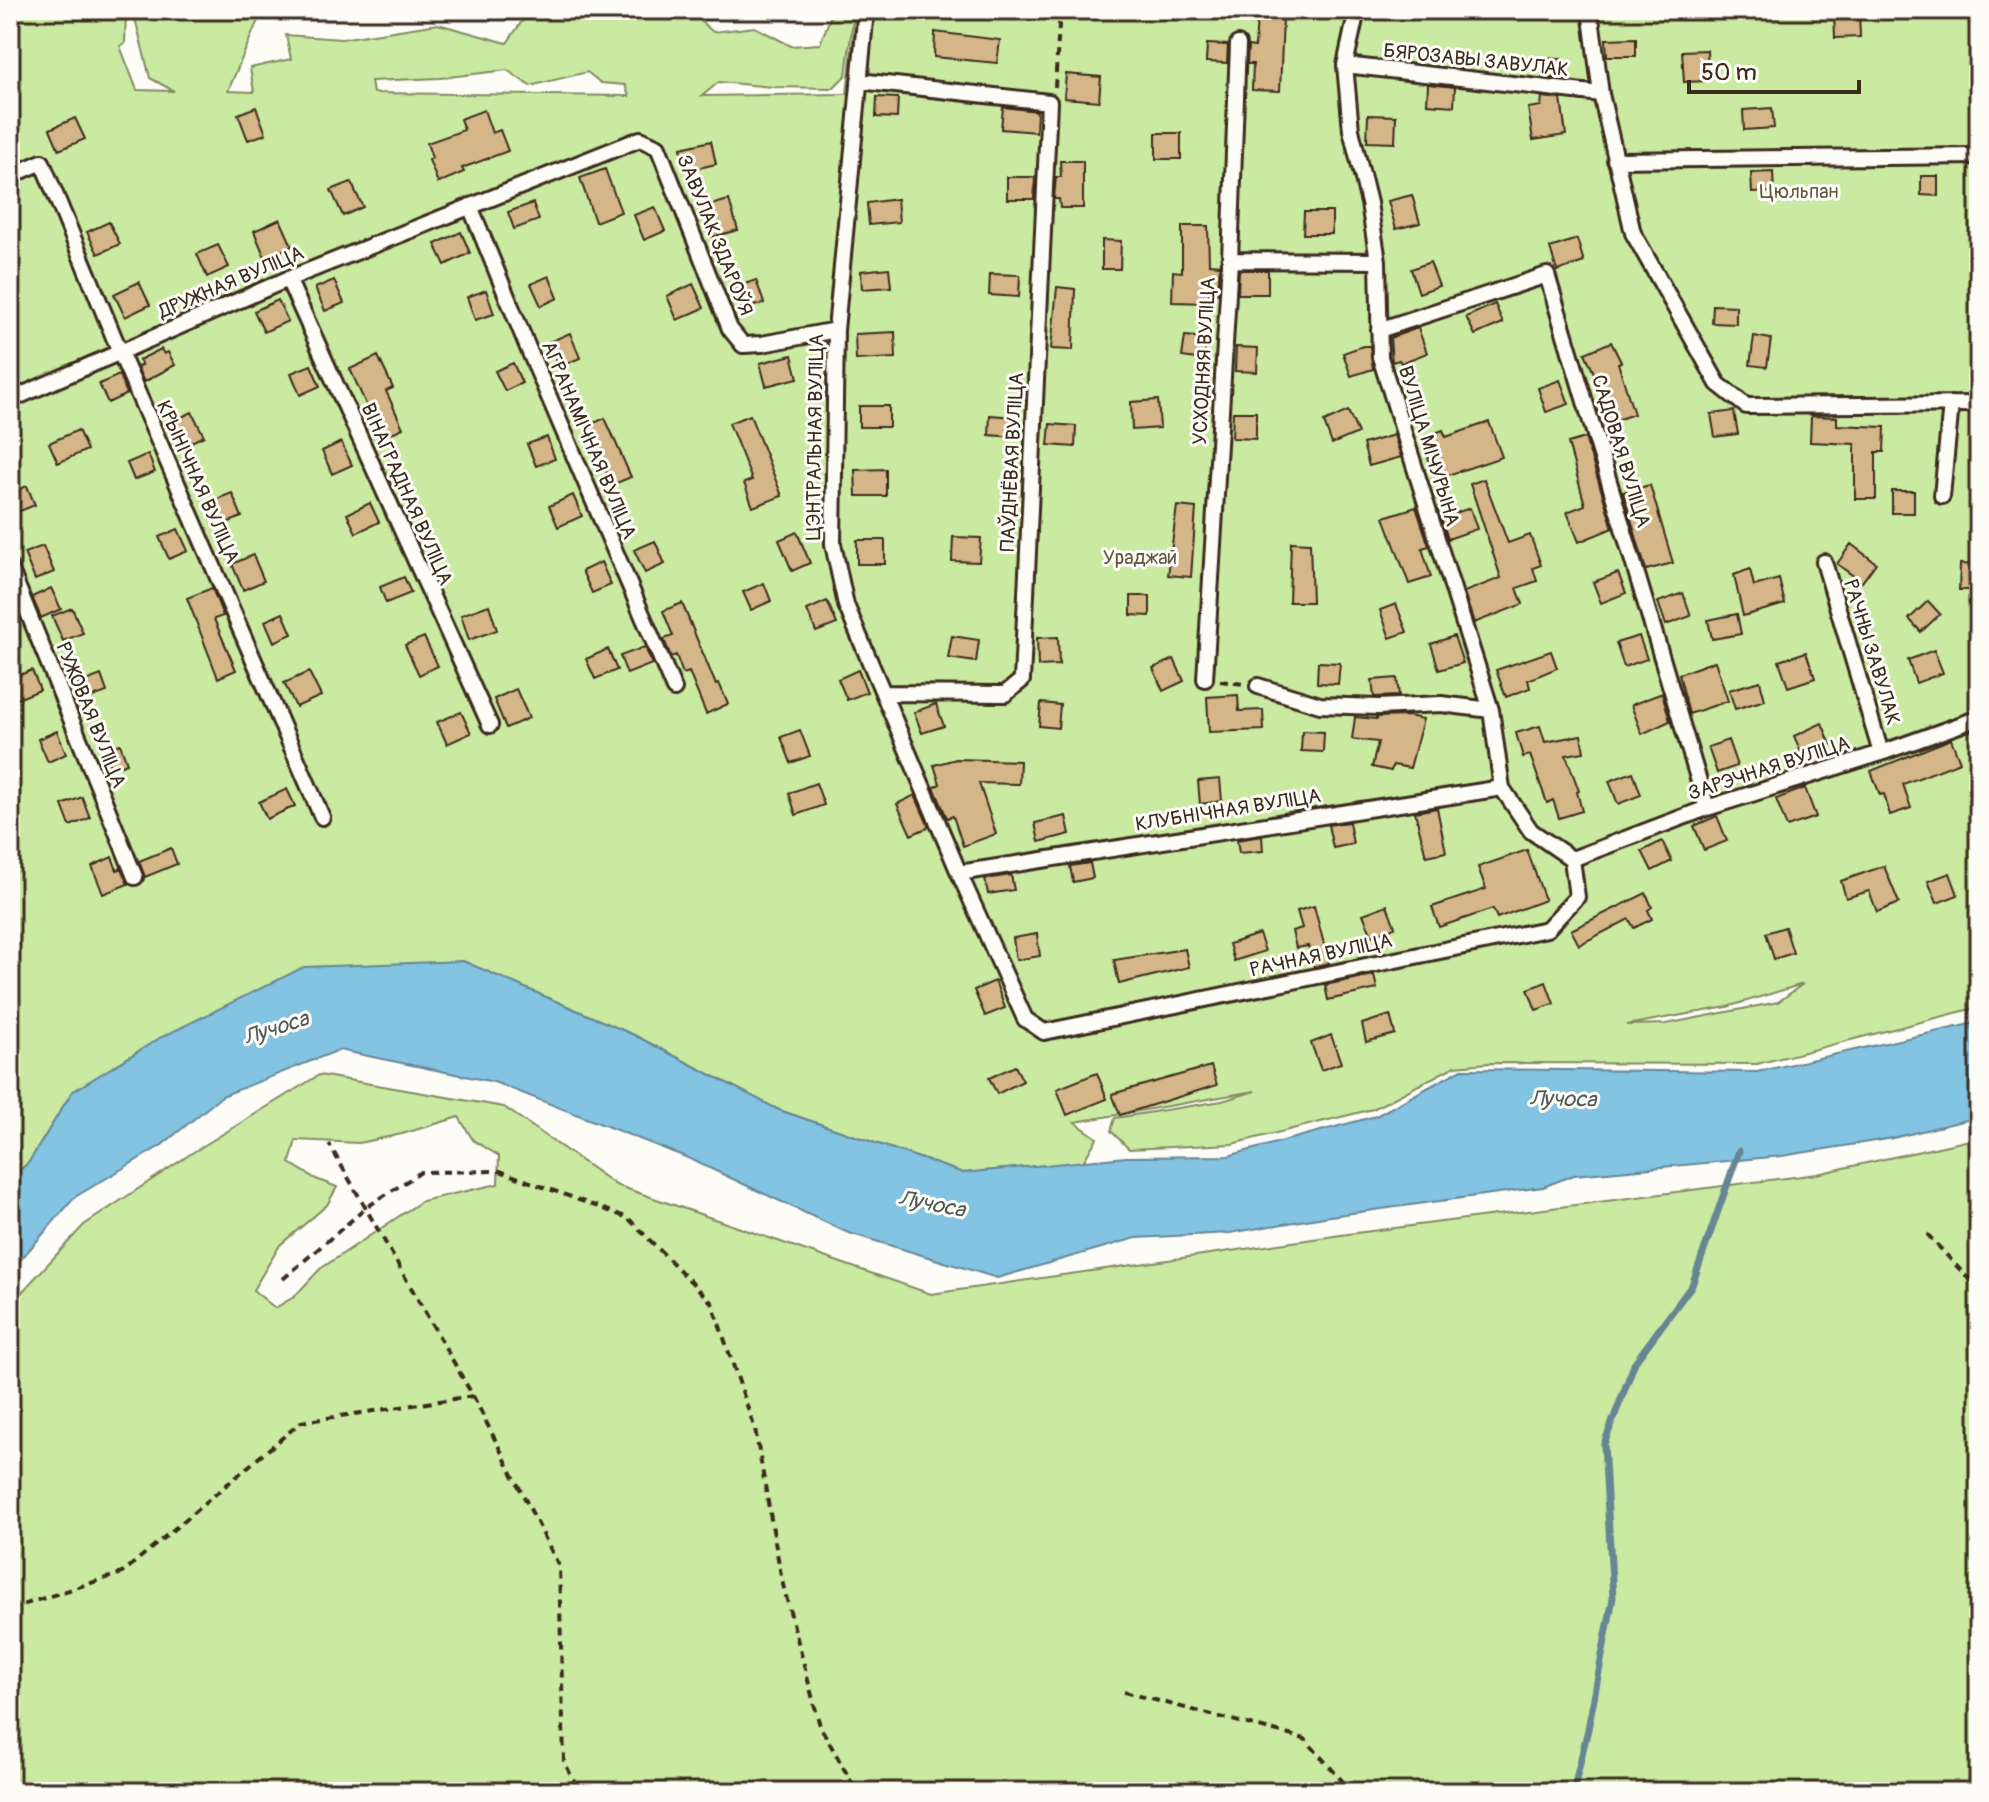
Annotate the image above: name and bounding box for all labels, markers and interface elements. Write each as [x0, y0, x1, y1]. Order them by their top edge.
street label: БЯРОЗАВЫ ЗАВУЛАК [1382, 38, 1570, 82]
scale bar [1689, 44, 1859, 94]
text: 50 m [1701, 58, 1757, 87]
street label: ЗАВУЛАК ЗДАРОЎЯ [671, 151, 759, 319]
park label: Цюльпан [1760, 179, 1838, 204]
street label: ДРУЖНАЯ ВУЛІЦА [154, 240, 308, 324]
street label: УСХОДНЯЯ ВУЛІЦА [1187, 276, 1221, 446]
street label: ЦЭНТРАЛЬНАЯ ВУЛІЦА [801, 333, 829, 540]
street label: АГРАНАМІЧНАЯ ВУЛІЦА [536, 337, 642, 543]
street label: ВУЛІЦА МІЧУРЫНА [1393, 363, 1465, 529]
street label: ПАЎДНЁВАЯ ВУЛІЦА [995, 372, 1029, 552]
street label: САДОВАЯ ВУЛІЦА [1586, 372, 1656, 530]
street label: КРЫНІЧНАЯ ВУЛІЦА [151, 397, 245, 567]
street label: ВІНАГРАДНАЯ ВУЛІЦА [356, 399, 458, 589]
park label: Ураджай [1103, 545, 1177, 570]
street label: РАЧНЫ ЗАВУЛАК [1838, 576, 1906, 728]
street label: РУЖОВАЯ ВУЛІЦА [50, 638, 132, 792]
street label: ЗАРЭЧНАЯ ВУЛІЦА [1685, 730, 1853, 806]
street label: КЛУБНІЧНАЯ ВУЛІЦА [1133, 783, 1323, 837]
street label: РАЧНАЯ ВУЛІЦА [1248, 928, 1394, 982]
water label: Лучоса [240, 1004, 314, 1052]
water label: Лучоса [1529, 1084, 1598, 1114]
water label: Лучоса [896, 1184, 969, 1224]

